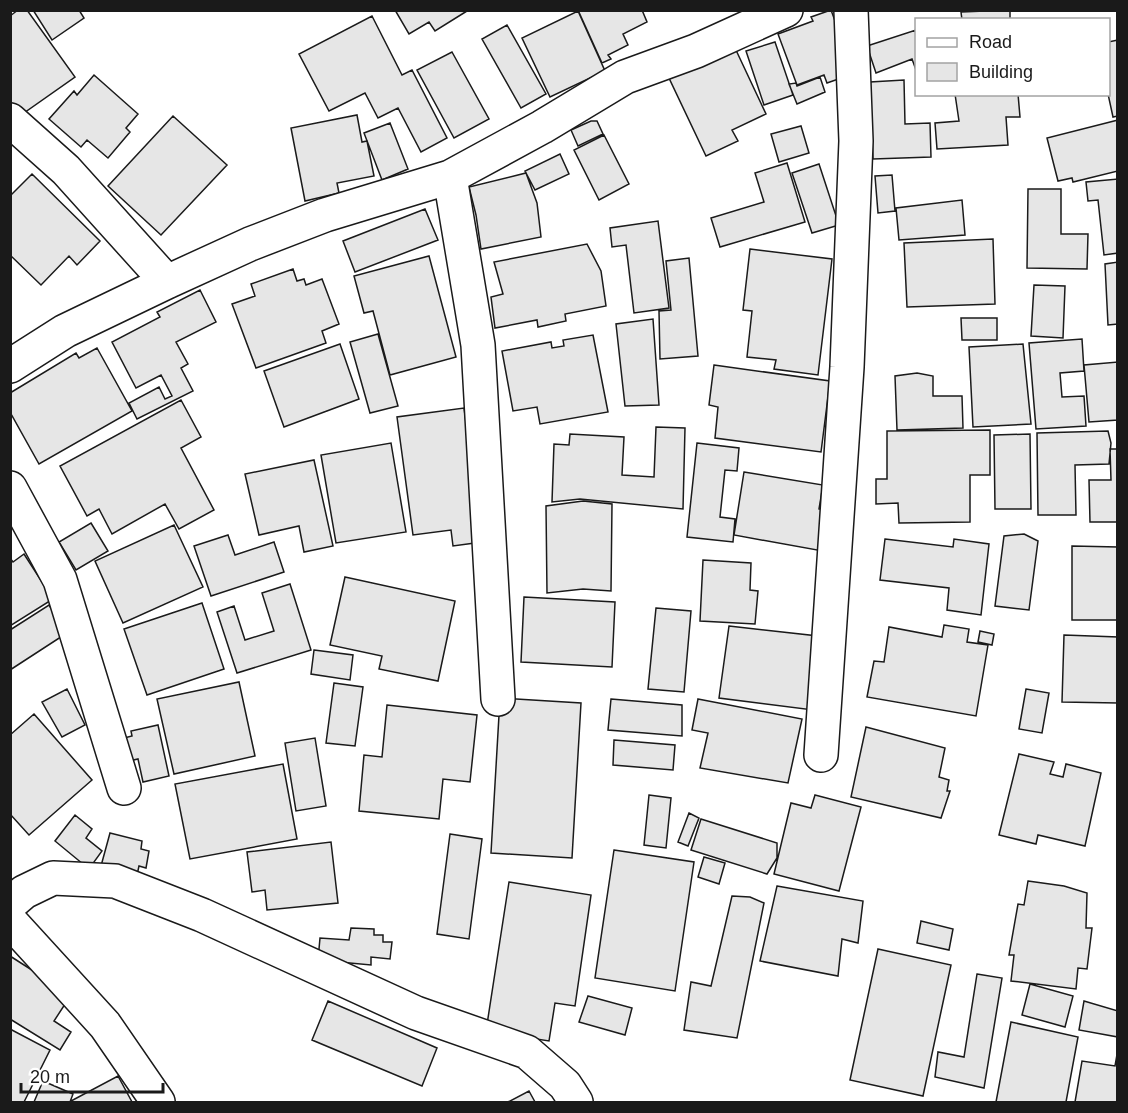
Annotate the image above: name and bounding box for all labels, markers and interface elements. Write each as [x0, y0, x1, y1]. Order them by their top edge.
legend [915, 18, 1110, 96]
text: Road [969, 32, 1012, 52]
text: Building [969, 62, 1033, 82]
scale bar [21, 1056, 164, 1094]
text: 20 m [30, 1067, 70, 1087]

